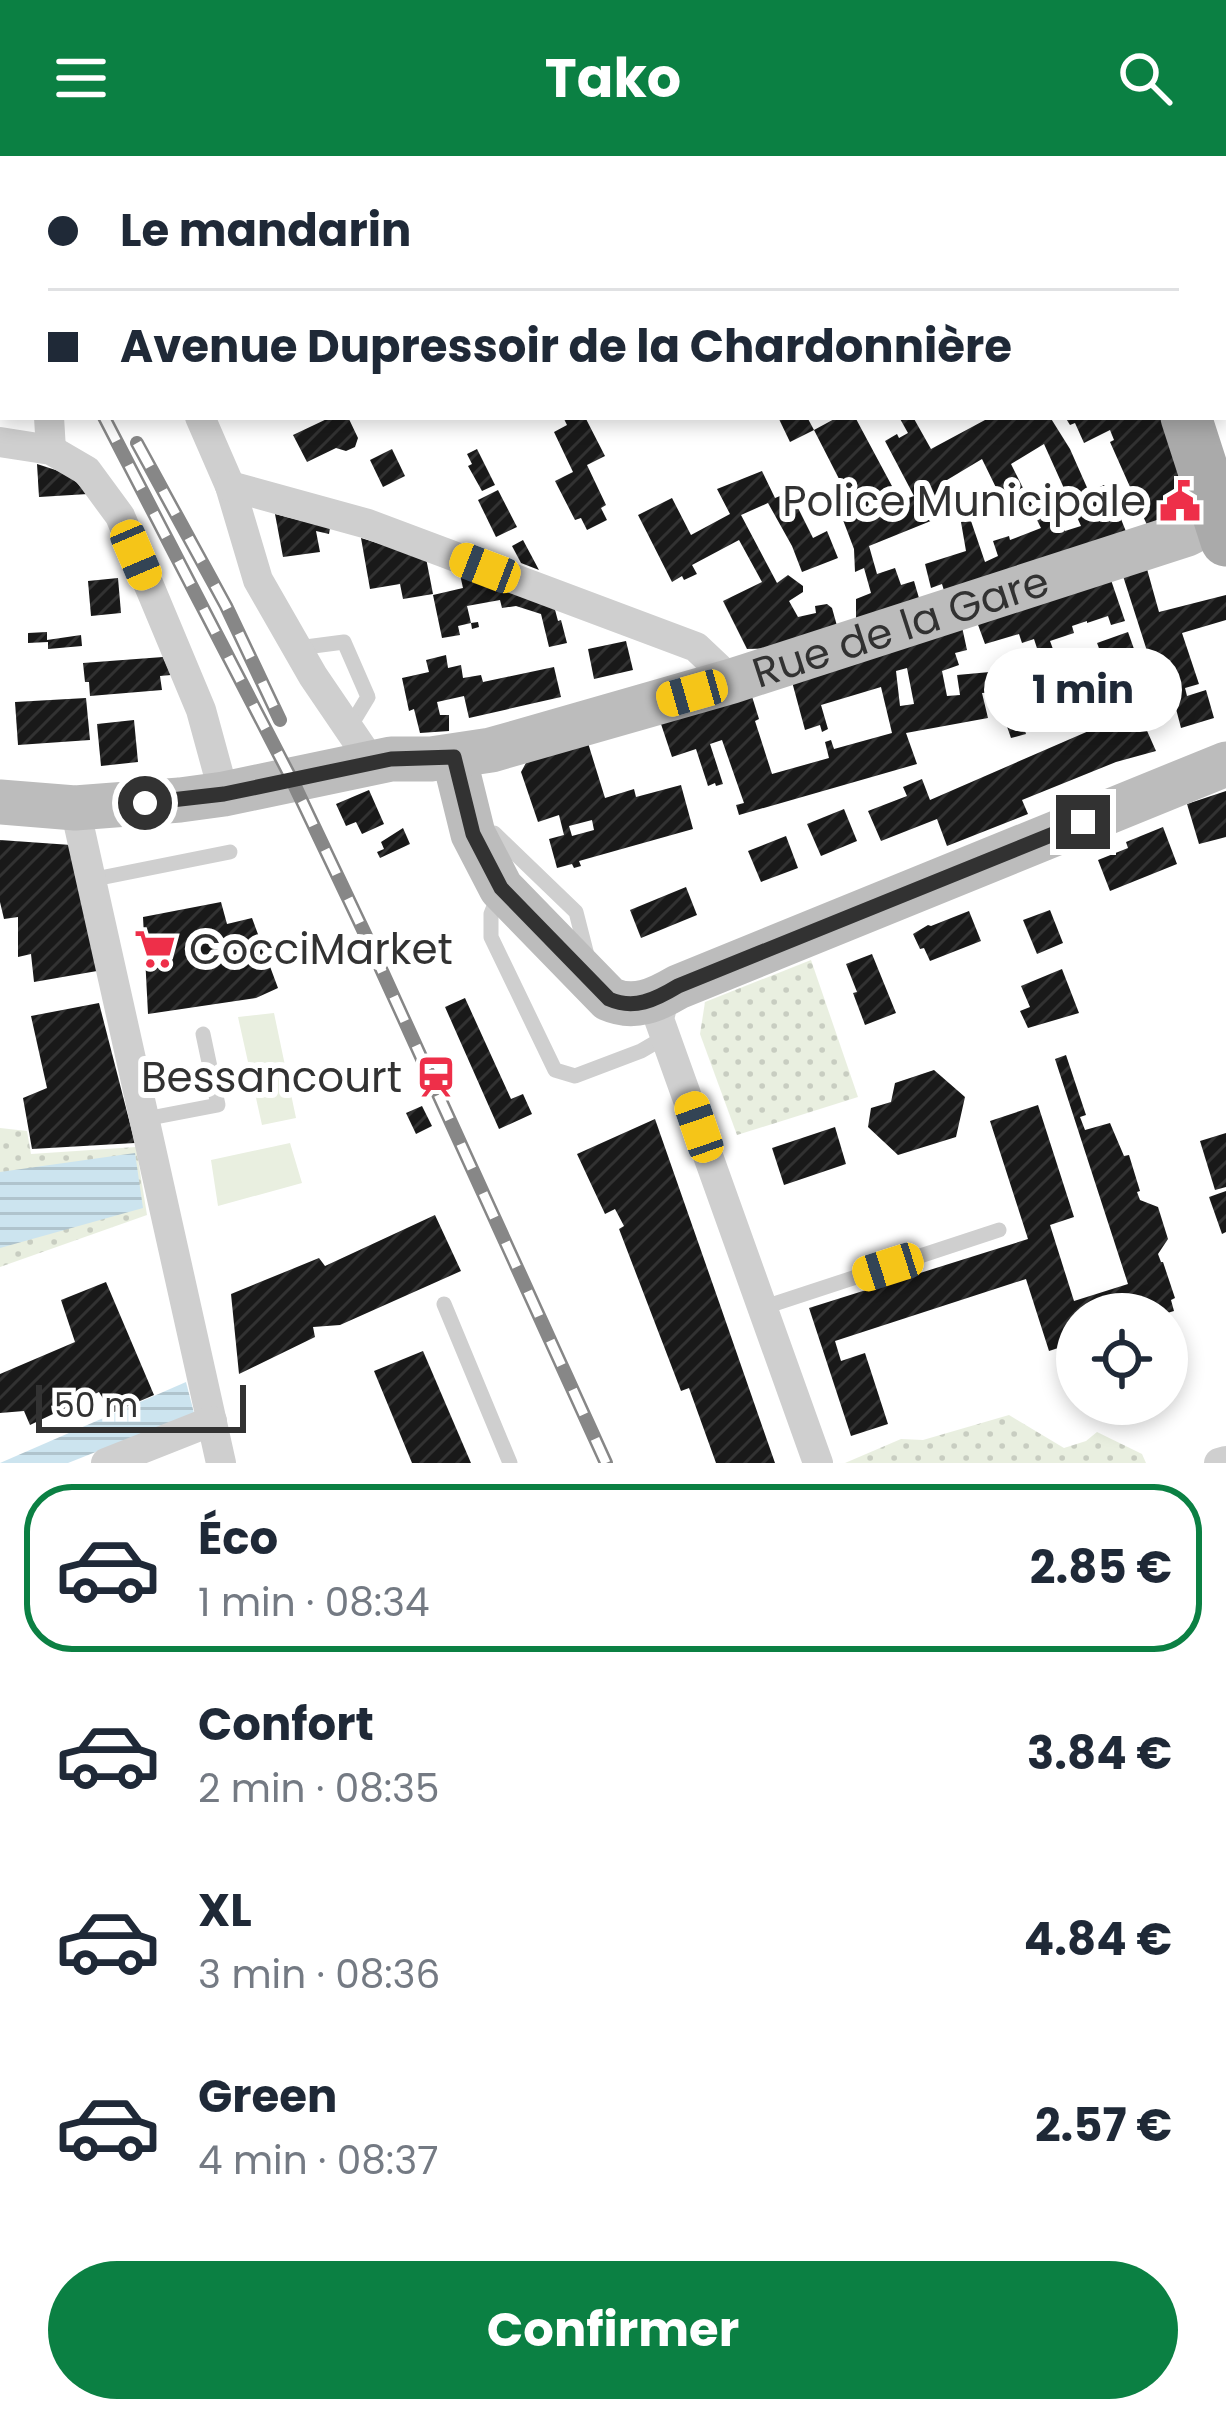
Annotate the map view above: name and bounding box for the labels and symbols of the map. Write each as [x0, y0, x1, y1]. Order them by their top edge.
place label: Police Municipale [782, 472, 1146, 531]
public building icon: Police Municipale [1157, 478, 1203, 524]
car [105, 515, 167, 595]
car [445, 538, 525, 598]
street label: Rue de la Gare [745, 551, 1056, 702]
callout: 1 min [984, 648, 1182, 732]
car [652, 666, 732, 720]
route start [118, 776, 172, 830]
route end [1056, 795, 1110, 849]
place label: CocciMarket [189, 920, 453, 979]
supermarket icon: CocciMarket [132, 926, 178, 972]
place label: Bessancourt [141, 1048, 402, 1107]
station icon: Bessancourt [413, 1054, 459, 1100]
car [670, 1087, 728, 1167]
car [848, 1239, 928, 1295]
scale bar [36, 1379, 246, 1432]

